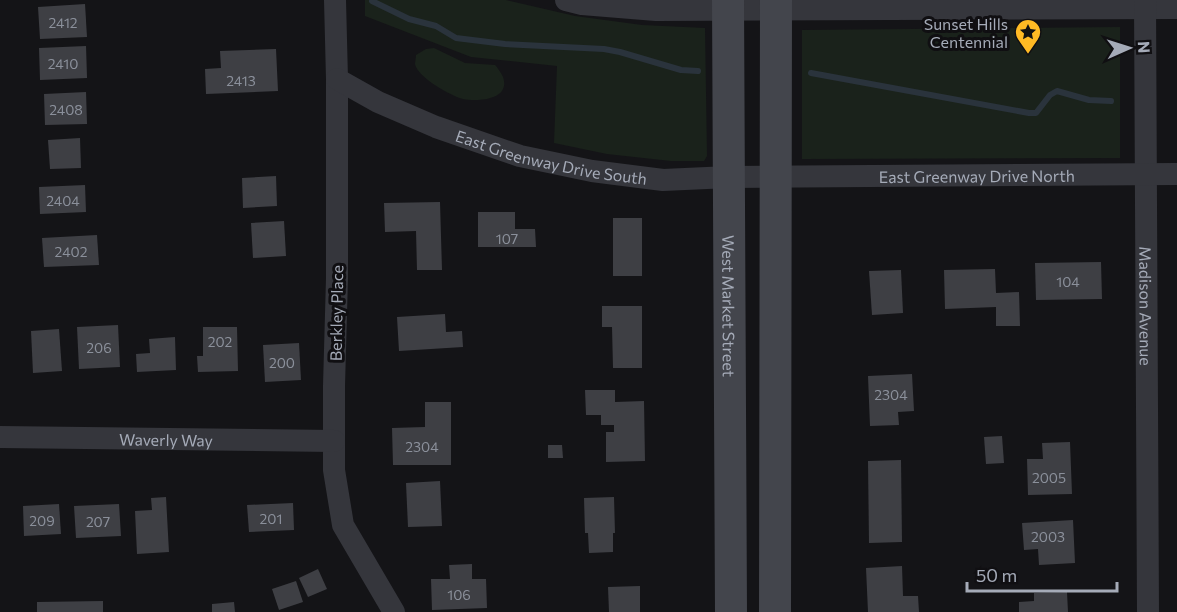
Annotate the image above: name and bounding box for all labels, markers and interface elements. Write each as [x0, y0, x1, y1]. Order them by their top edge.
house number: 2412 [48, 14, 78, 31]
place label: Sunset Hills Centennial [924, 14, 1008, 51]
place icon: Sunset Hills Centennial [1013, 17, 1043, 55]
north arrow [1099, 18, 1159, 78]
text: N [1135, 41, 1154, 54]
house number: 2410 [48, 55, 78, 72]
house number: 2413 [226, 72, 256, 89]
house number: 2408 [49, 101, 83, 118]
street label: East Greenway Drive South [453, 125, 648, 187]
street label: East Greenway Drive North [879, 165, 1075, 185]
house number: 2404 [46, 192, 80, 209]
house number: 107 [496, 230, 518, 247]
street label: West Market Street [720, 235, 739, 378]
house number: 2402 [55, 243, 88, 260]
street label: Madison Avenue [1137, 246, 1156, 366]
street label: Berkley Place [326, 265, 346, 361]
house number: 104 [1056, 273, 1080, 290]
house number: 202 [208, 333, 233, 350]
house number: 206 [86, 339, 112, 356]
house number: 200 [269, 354, 295, 371]
house number: 2304 [874, 386, 908, 403]
street label: Waverly Way [119, 429, 213, 449]
house number: 2304 [405, 438, 439, 455]
house number: 2005 [1032, 469, 1066, 486]
house number: 201 [260, 510, 282, 527]
house number: 209 [29, 512, 55, 529]
house number: 207 [86, 513, 110, 530]
house number: 2003 [1031, 528, 1065, 545]
scale bar [967, 555, 1117, 593]
text: 50 m [976, 564, 1017, 586]
house number: 106 [447, 586, 471, 603]

